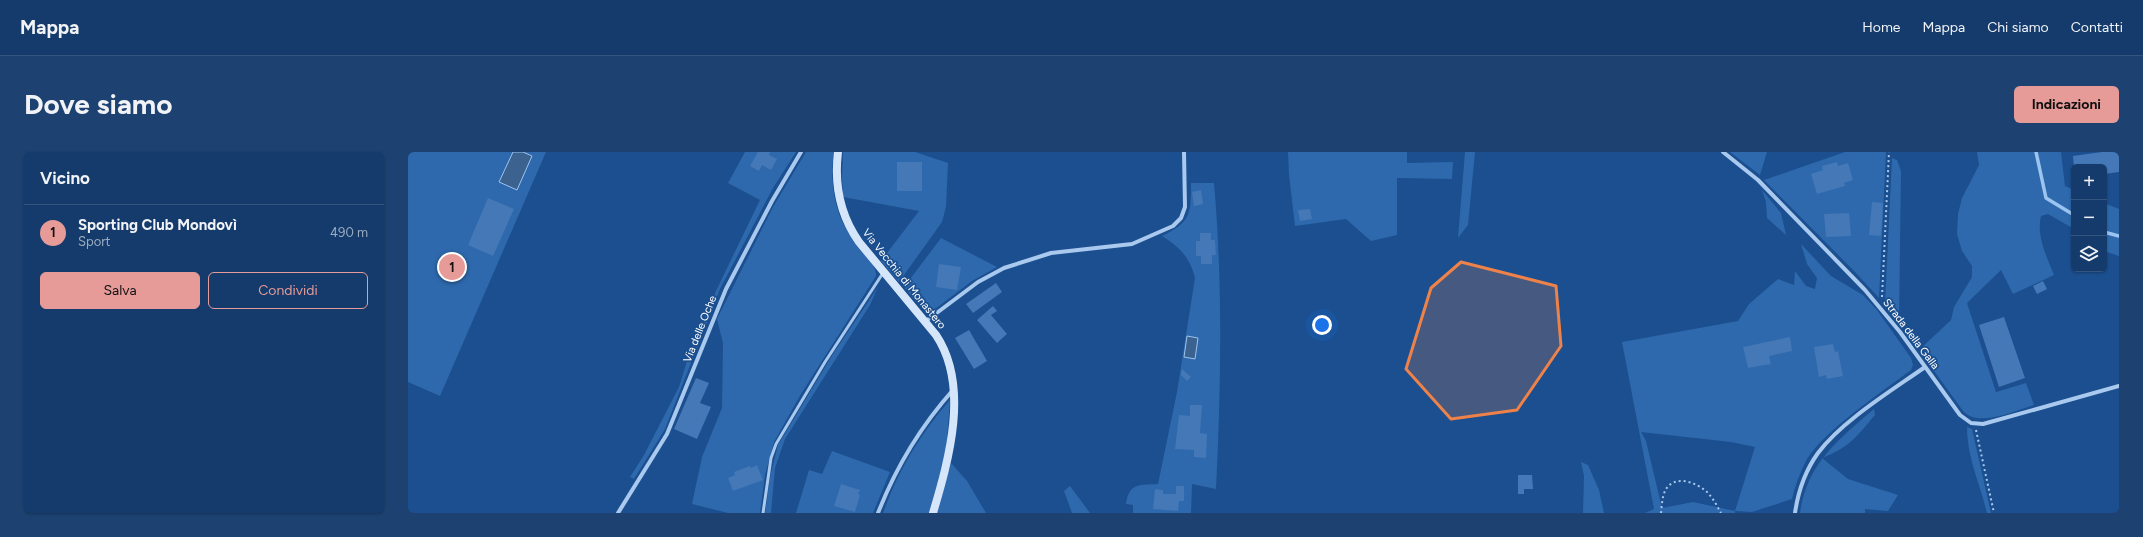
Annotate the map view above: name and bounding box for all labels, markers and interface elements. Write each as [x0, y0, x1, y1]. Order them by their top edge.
text: Mappa [20, 16, 79, 39]
text: Home [1862, 19, 1901, 36]
text: Mappa [1923, 19, 1965, 36]
text: Chi siamo [1987, 19, 2049, 36]
text: Contatti [2071, 19, 2123, 36]
button: Indicazioni [2014, 86, 2119, 123]
text: Dove siamo [24, 87, 173, 121]
map controls [2071, 164, 2107, 272]
button: + [2071, 164, 2107, 200]
text: Vicino [40, 168, 90, 188]
button: − [2071, 200, 2107, 236]
text: Sporting Club Mondovì [78, 216, 237, 234]
text: 1 [50, 225, 56, 240]
text: 490 m [330, 225, 368, 240]
street label: Via Vecchia di Monastero [860, 226, 948, 332]
text: Sport [78, 234, 111, 249]
button: layers [2071, 236, 2107, 272]
pin: 1 [439, 252, 465, 282]
button: Salva [40, 272, 200, 309]
button: Condividi [208, 272, 368, 309]
street label: Via delle Oche [681, 294, 719, 364]
street label: Strada della Galla [1880, 296, 1942, 372]
your location [1312, 315, 1332, 335]

